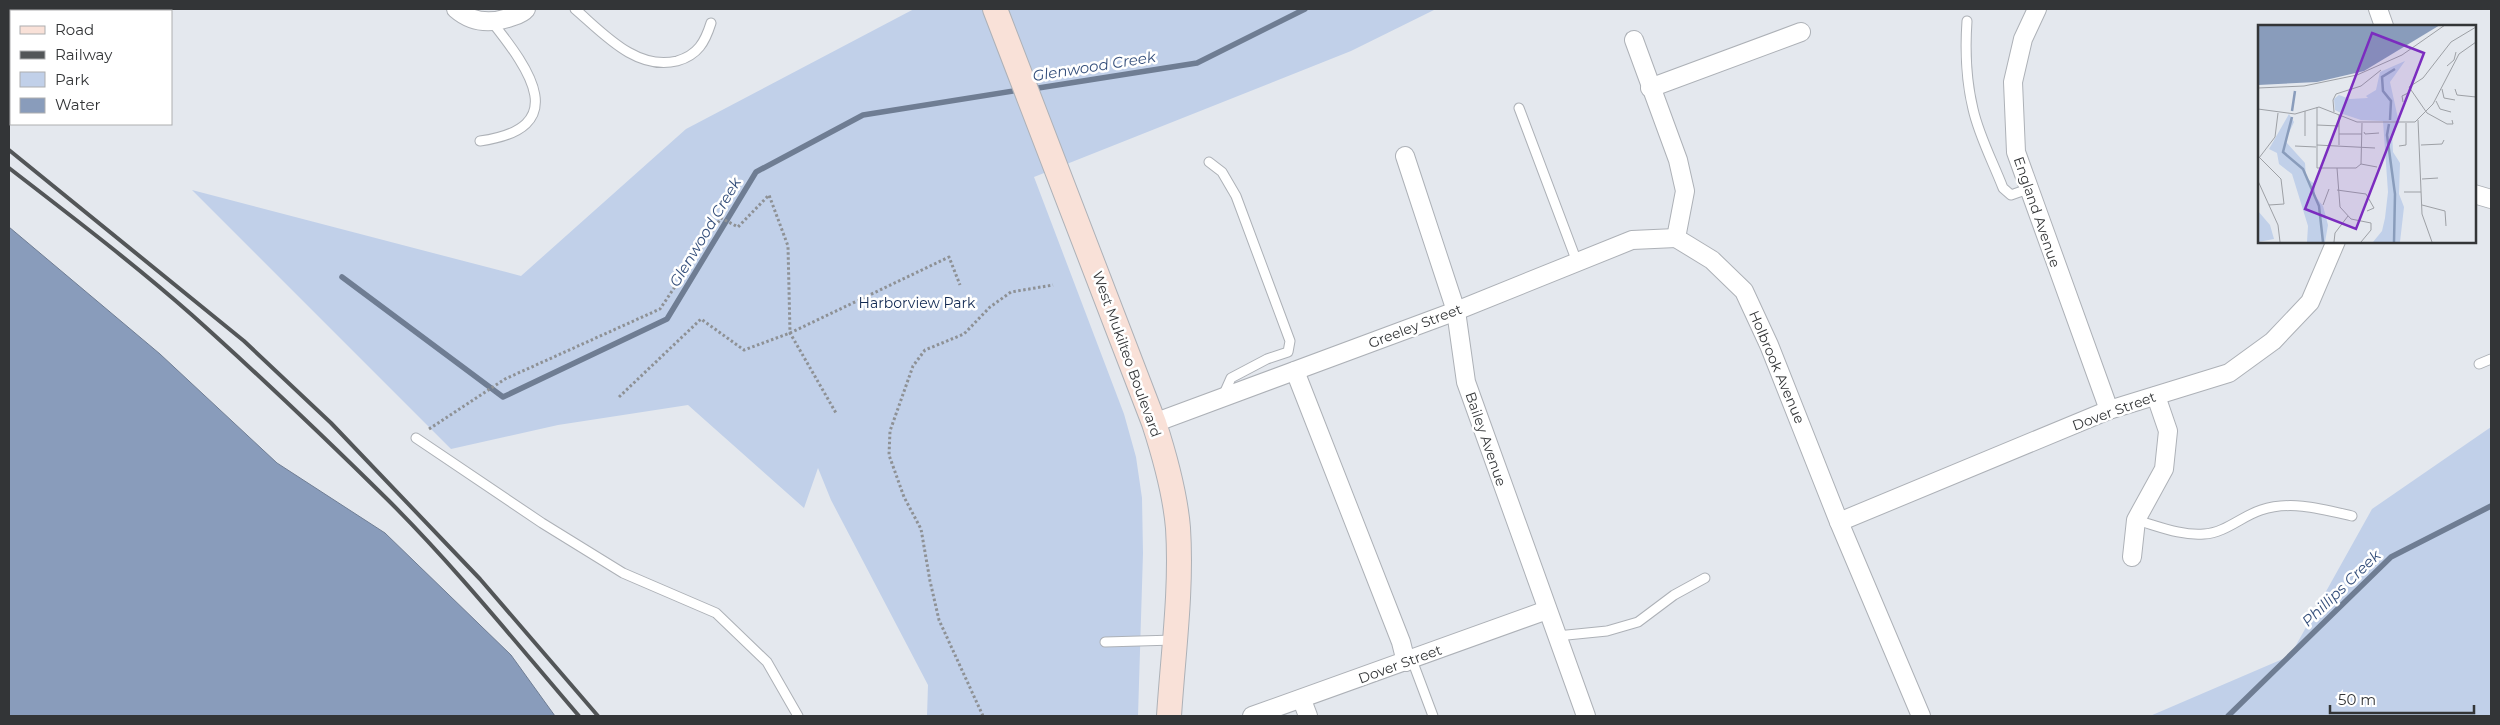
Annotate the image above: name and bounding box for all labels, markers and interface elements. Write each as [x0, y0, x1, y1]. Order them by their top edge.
legend [10, 10, 172, 125]
text: Road [55, 20, 94, 39]
inset map [2258, 25, 2475, 242]
text: Railway [55, 45, 113, 64]
water label: Glenwood Creek [1031, 47, 1158, 85]
text: Park [55, 70, 89, 89]
text: Water [55, 95, 101, 114]
street label: England Avenue [2010, 154, 2064, 270]
water label: Glenwood Creek [665, 173, 746, 290]
street label: West Mukilteo Boulevard [1089, 268, 1165, 440]
park label: Harborview Park [859, 294, 976, 312]
street label: Greeley Street [1366, 300, 1465, 352]
street label: Holbrook Avenue [1745, 308, 1809, 426]
street label: Dover Street [2070, 387, 2159, 434]
street label: Bailey Avenue [1461, 389, 1511, 489]
water label: Phillips Creek [2298, 545, 2385, 630]
street label: Dover Street [1356, 640, 1445, 687]
scale bar [2330, 682, 2474, 714]
text: 50 m [2338, 690, 2376, 709]

